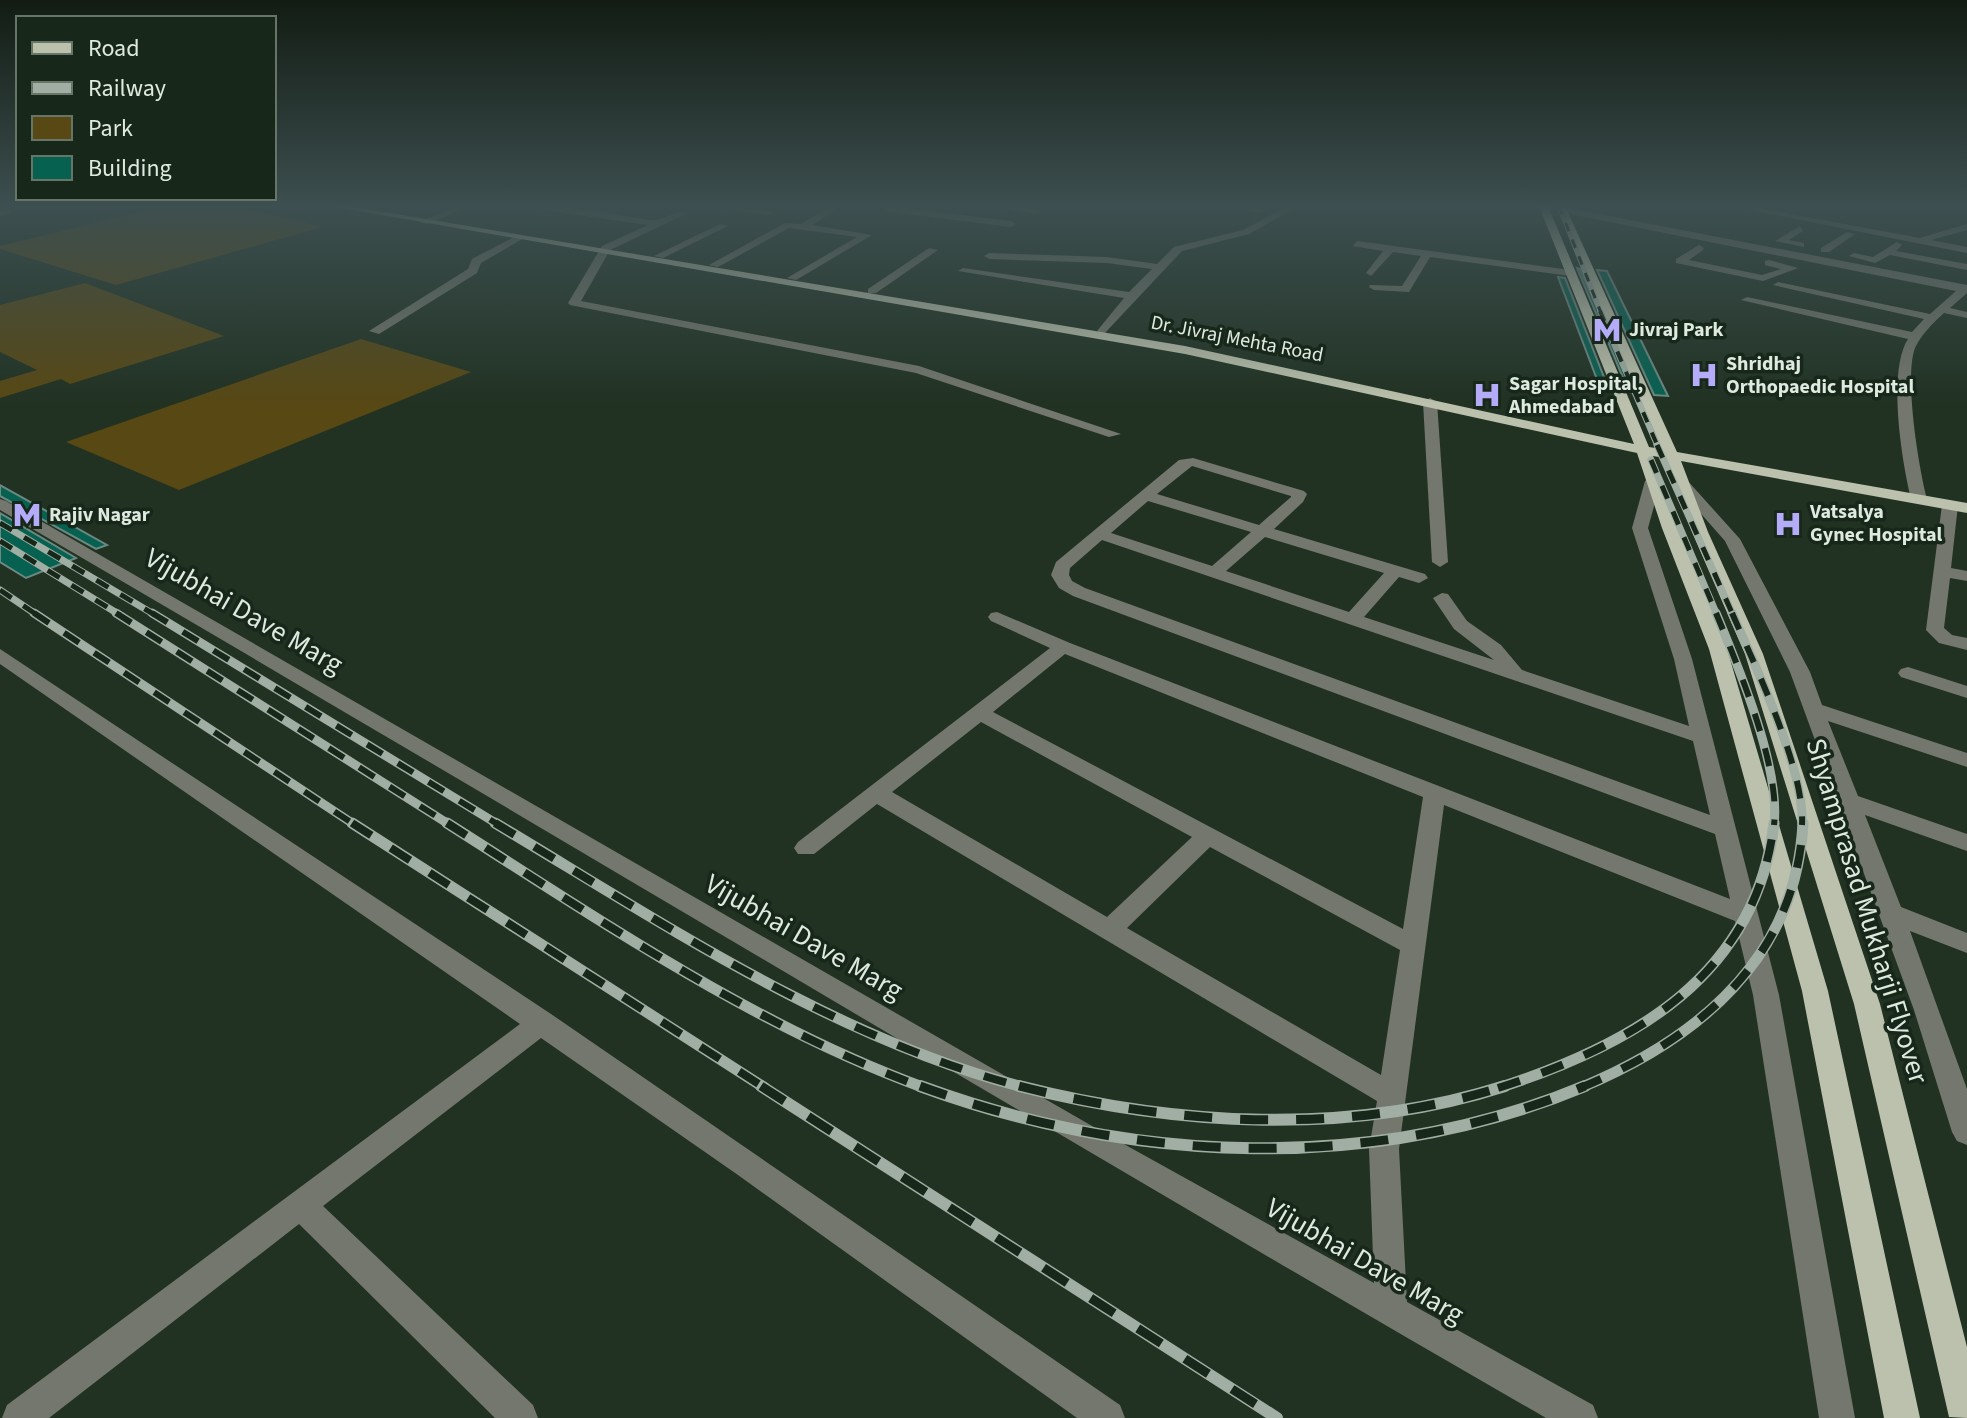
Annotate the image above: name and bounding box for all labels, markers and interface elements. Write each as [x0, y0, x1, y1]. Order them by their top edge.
legend [16, 16, 276, 200]
text: Road [88, 31, 140, 66]
text: Railway [88, 71, 166, 106]
text: Park [88, 111, 133, 146]
text: Building [88, 151, 172, 186]
street label: Dr. Jivraj Mehta Road [1148, 309, 1326, 369]
metro station icon: Jivraj Park [1592, 315, 1622, 345]
place label: Jivraj Park [1629, 316, 1723, 344]
place label: Shridhaj Orthopaedic Hospital [1726, 350, 1914, 401]
hospital icon: Shridhaj Orthopaedic Hospital [1689, 360, 1719, 390]
place label: Sagar Hospital, Ahmedabad [1508, 370, 1643, 421]
hospital icon: Sagar Hospital, Ahmedabad [1472, 380, 1502, 410]
place label: Vatsalya Gynec Hospital [1809, 498, 1942, 549]
metro station icon: Rajiv Nagar [12, 500, 42, 530]
place label: Rajiv Nagar [49, 501, 150, 529]
hospital icon: Vatsalya Gynec Hospital [1773, 509, 1803, 539]
street label: Vijubhai Dave Marg [138, 538, 350, 684]
street label: Shyamprasad Mukharji Flyover [1795, 733, 1939, 1089]
street label: Vijubhai Dave Marg [698, 864, 910, 1010]
street label: Vijubhai Dave Marg [1259, 1188, 1471, 1334]

